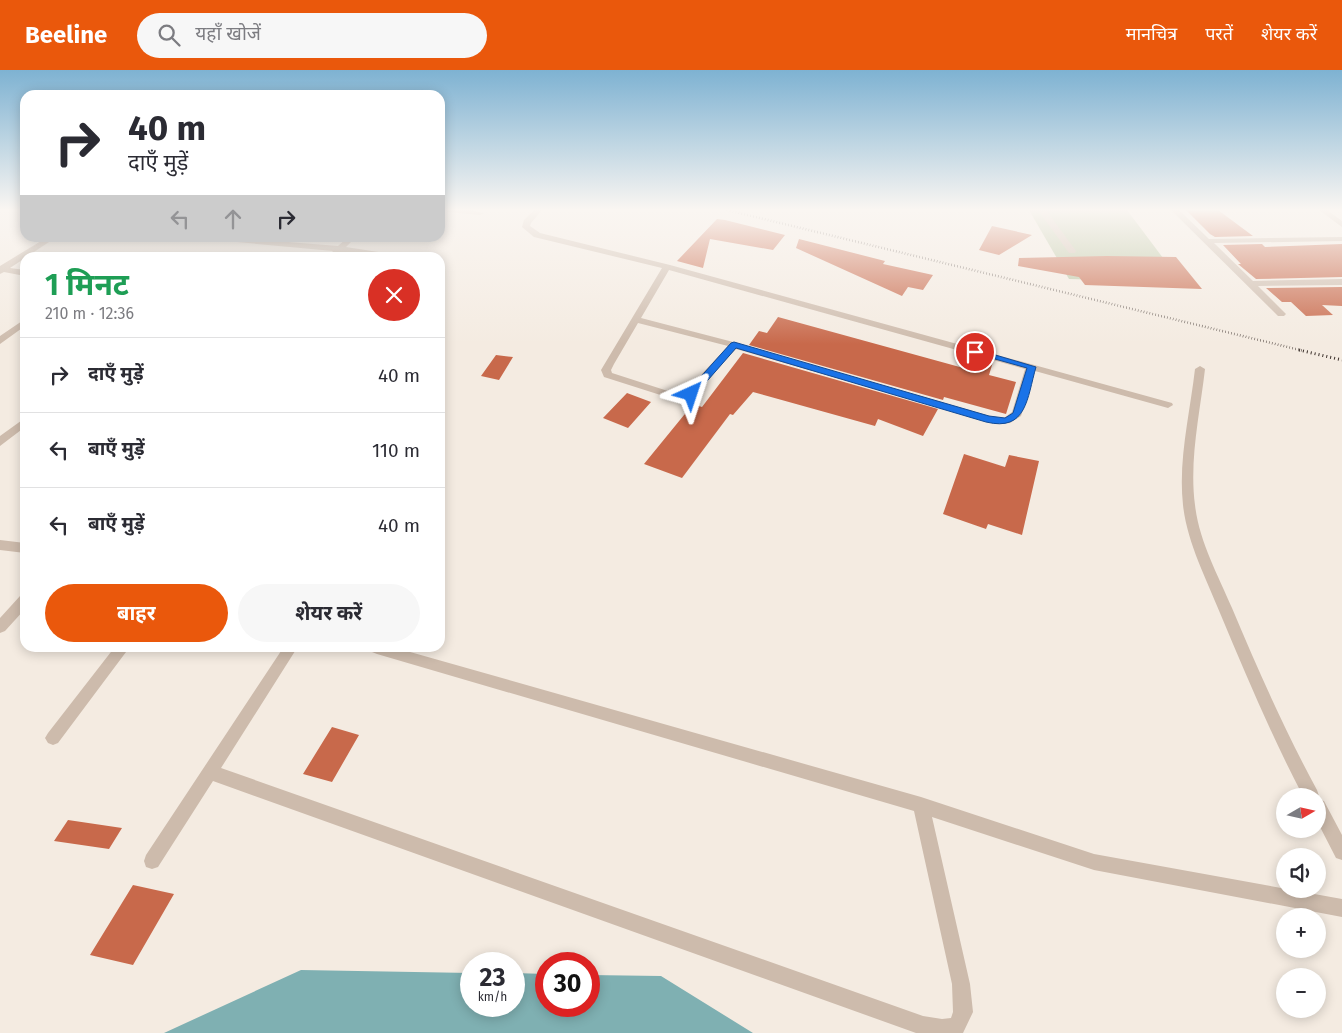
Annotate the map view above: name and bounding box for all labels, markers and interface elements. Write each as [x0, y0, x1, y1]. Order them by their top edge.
search box [137, 13, 487, 58]
text: Beeline [25, 21, 107, 49]
icon: search [155, 21, 183, 49]
text: यहाँ खोजें [195, 22, 261, 45]
text: मानचित्र [1126, 23, 1177, 45]
text: परतें [1205, 23, 1233, 45]
text: शेयर करें [1261, 23, 1317, 45]
text: 40 m [128, 107, 206, 149]
icon: right [45, 110, 110, 175]
text: दाएँ मुड़ें [128, 149, 188, 176]
icon: left [166, 205, 194, 233]
icon: ahead [219, 205, 247, 233]
icon: right [272, 205, 300, 233]
text: 1 मिनट [45, 267, 129, 303]
button: close [368, 269, 420, 321]
text: 210 m · 12:36 [45, 304, 134, 323]
pin [954, 331, 996, 373]
icon: arrive [961, 338, 989, 366]
icon: right [45, 361, 73, 389]
text: दाएँ मुड़ें [88, 362, 144, 385]
text: 40 m [378, 364, 420, 387]
position arrow [664, 367, 716, 419]
icon: left [45, 436, 73, 464]
text: बाएँ मुड़ें [88, 437, 145, 460]
text: 110 m [372, 439, 420, 462]
icon: left [45, 511, 73, 539]
text: बाएँ मुड़ें [88, 512, 145, 535]
text: 40 m [378, 514, 420, 537]
button: बाहर [45, 584, 228, 642]
button: शेयर करें [238, 584, 420, 642]
north arrow [1276, 788, 1326, 838]
map controls [1276, 788, 1326, 1018]
button: sound [1276, 848, 1326, 898]
button: + [1276, 908, 1326, 958]
speed limit sign: 30 [535, 952, 600, 1017]
text: 23 [480, 963, 505, 993]
button: − [1276, 968, 1326, 1018]
text: km/h [478, 990, 507, 1004]

